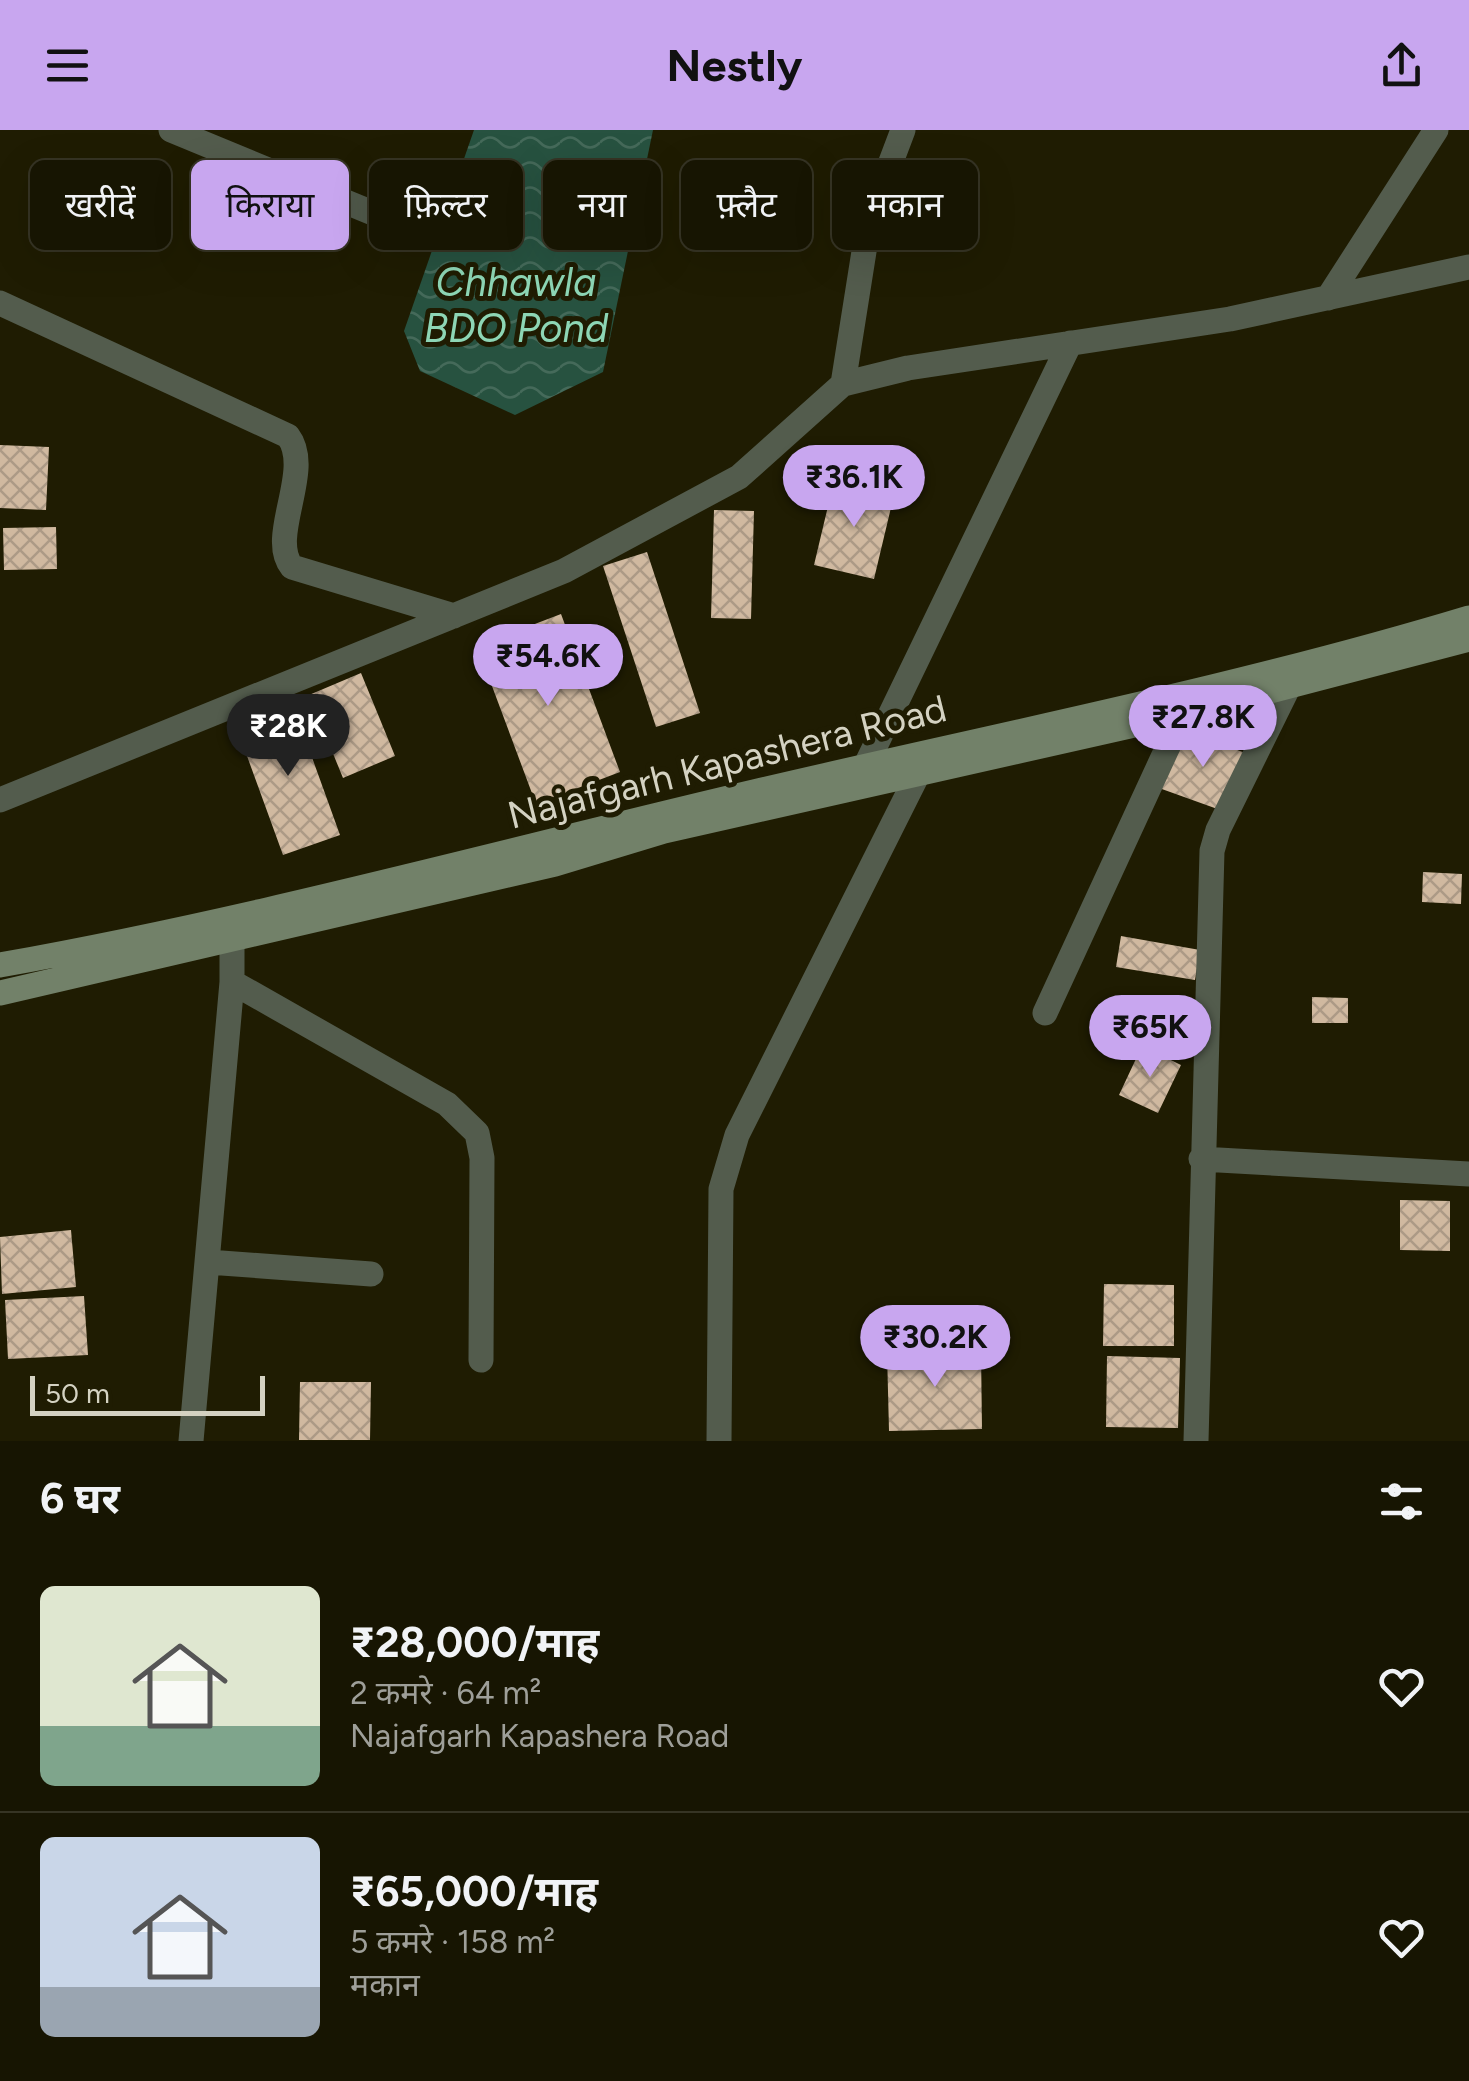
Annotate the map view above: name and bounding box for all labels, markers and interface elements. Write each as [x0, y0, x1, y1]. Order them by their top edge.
icon: menu [40, 38, 95, 93]
text: Nestly [667, 38, 802, 92]
icon: share [1374, 38, 1429, 93]
chip: खरीदें [30, 160, 171, 250]
chip: किराया [191, 160, 349, 250]
chip: फ़िल्टर [369, 160, 523, 250]
chip: नया [543, 160, 661, 250]
chip: फ़्लैट [681, 160, 812, 250]
chip: मकान [832, 160, 978, 250]
water label: Chhawla BDO Pond [424, 258, 609, 352]
pin: ₹36.1K [773, 445, 935, 530]
text: ₹36.1K [805, 458, 903, 496]
pin: ₹54.6K [467, 624, 629, 709]
text: ₹54.6K [495, 637, 601, 675]
street label: Najafgarh Kapashera Road [503, 685, 951, 839]
pin: ₹27.8K [1122, 685, 1284, 770]
pin: ₹28K [229, 694, 347, 779]
text: ₹27.8K [1151, 698, 1255, 736]
text: ₹28K [249, 707, 327, 745]
pin: ₹65K [1091, 995, 1209, 1080]
text: ₹65K [1111, 1008, 1189, 1046]
pin: ₹30.2K [854, 1305, 1016, 1390]
text: ₹30.2K [882, 1318, 988, 1356]
scale bar [30, 1371, 265, 1416]
text: 50 m [45, 1376, 110, 1410]
text: 6 घर [40, 1473, 120, 1524]
icon: filters [1374, 1474, 1429, 1529]
text: ₹28,000/माह [350, 1617, 599, 1668]
icon: home [120, 1626, 240, 1746]
icon: heart [1374, 1659, 1429, 1714]
text: 2 कमरे · 64 m² [350, 1674, 541, 1712]
text: Najafgarh Kapashera Road [350, 1717, 729, 1755]
text: ₹65,000/माह [350, 1866, 598, 1917]
icon: home [120, 1877, 240, 1997]
icon: heart [1374, 1910, 1429, 1965]
text: 5 कमरे · 158 m² [350, 1923, 555, 1961]
text: मकान [350, 1966, 420, 2004]

